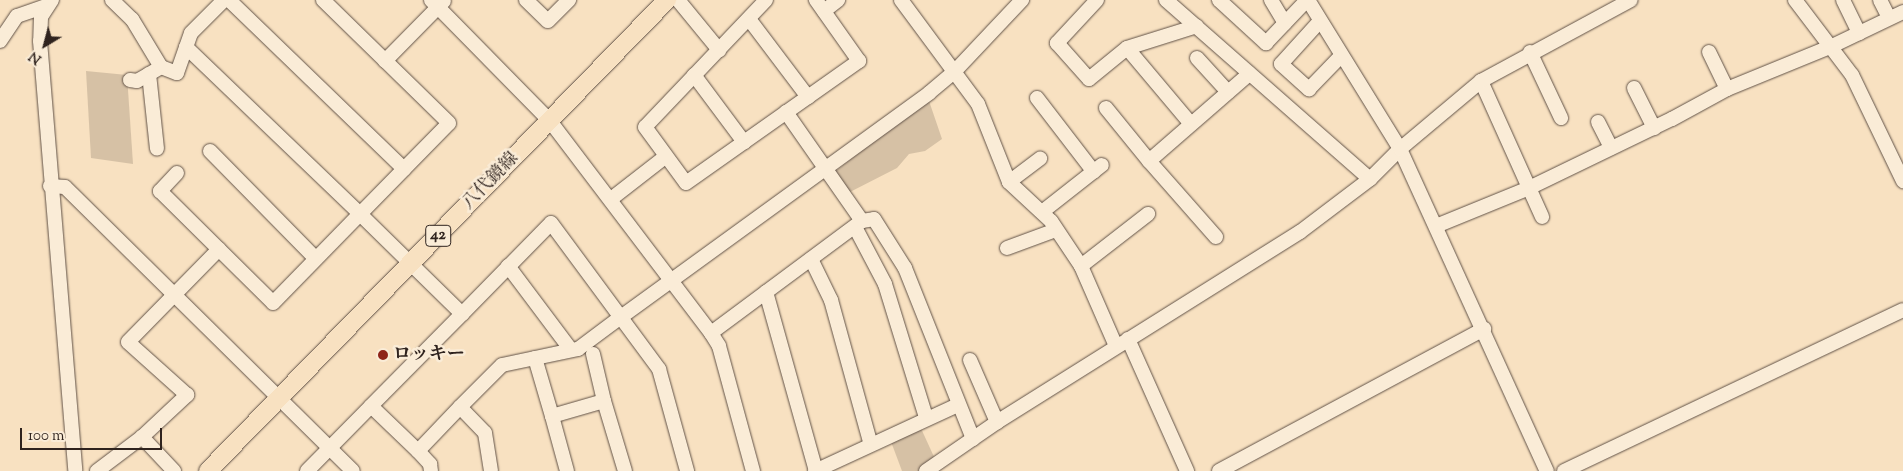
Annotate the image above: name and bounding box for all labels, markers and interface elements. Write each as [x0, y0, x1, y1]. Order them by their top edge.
north arrow [20, 20, 70, 70]
text: N [25, 46, 46, 68]
street label: 八代鏡線 [458, 149, 524, 215]
road number: 42 [424, 222, 452, 250]
place label: ロッキー [393, 344, 465, 366]
marker: ロッキー [377, 349, 389, 361]
scale bar [22, 418, 165, 450]
text: 100 m [28, 426, 64, 447]

